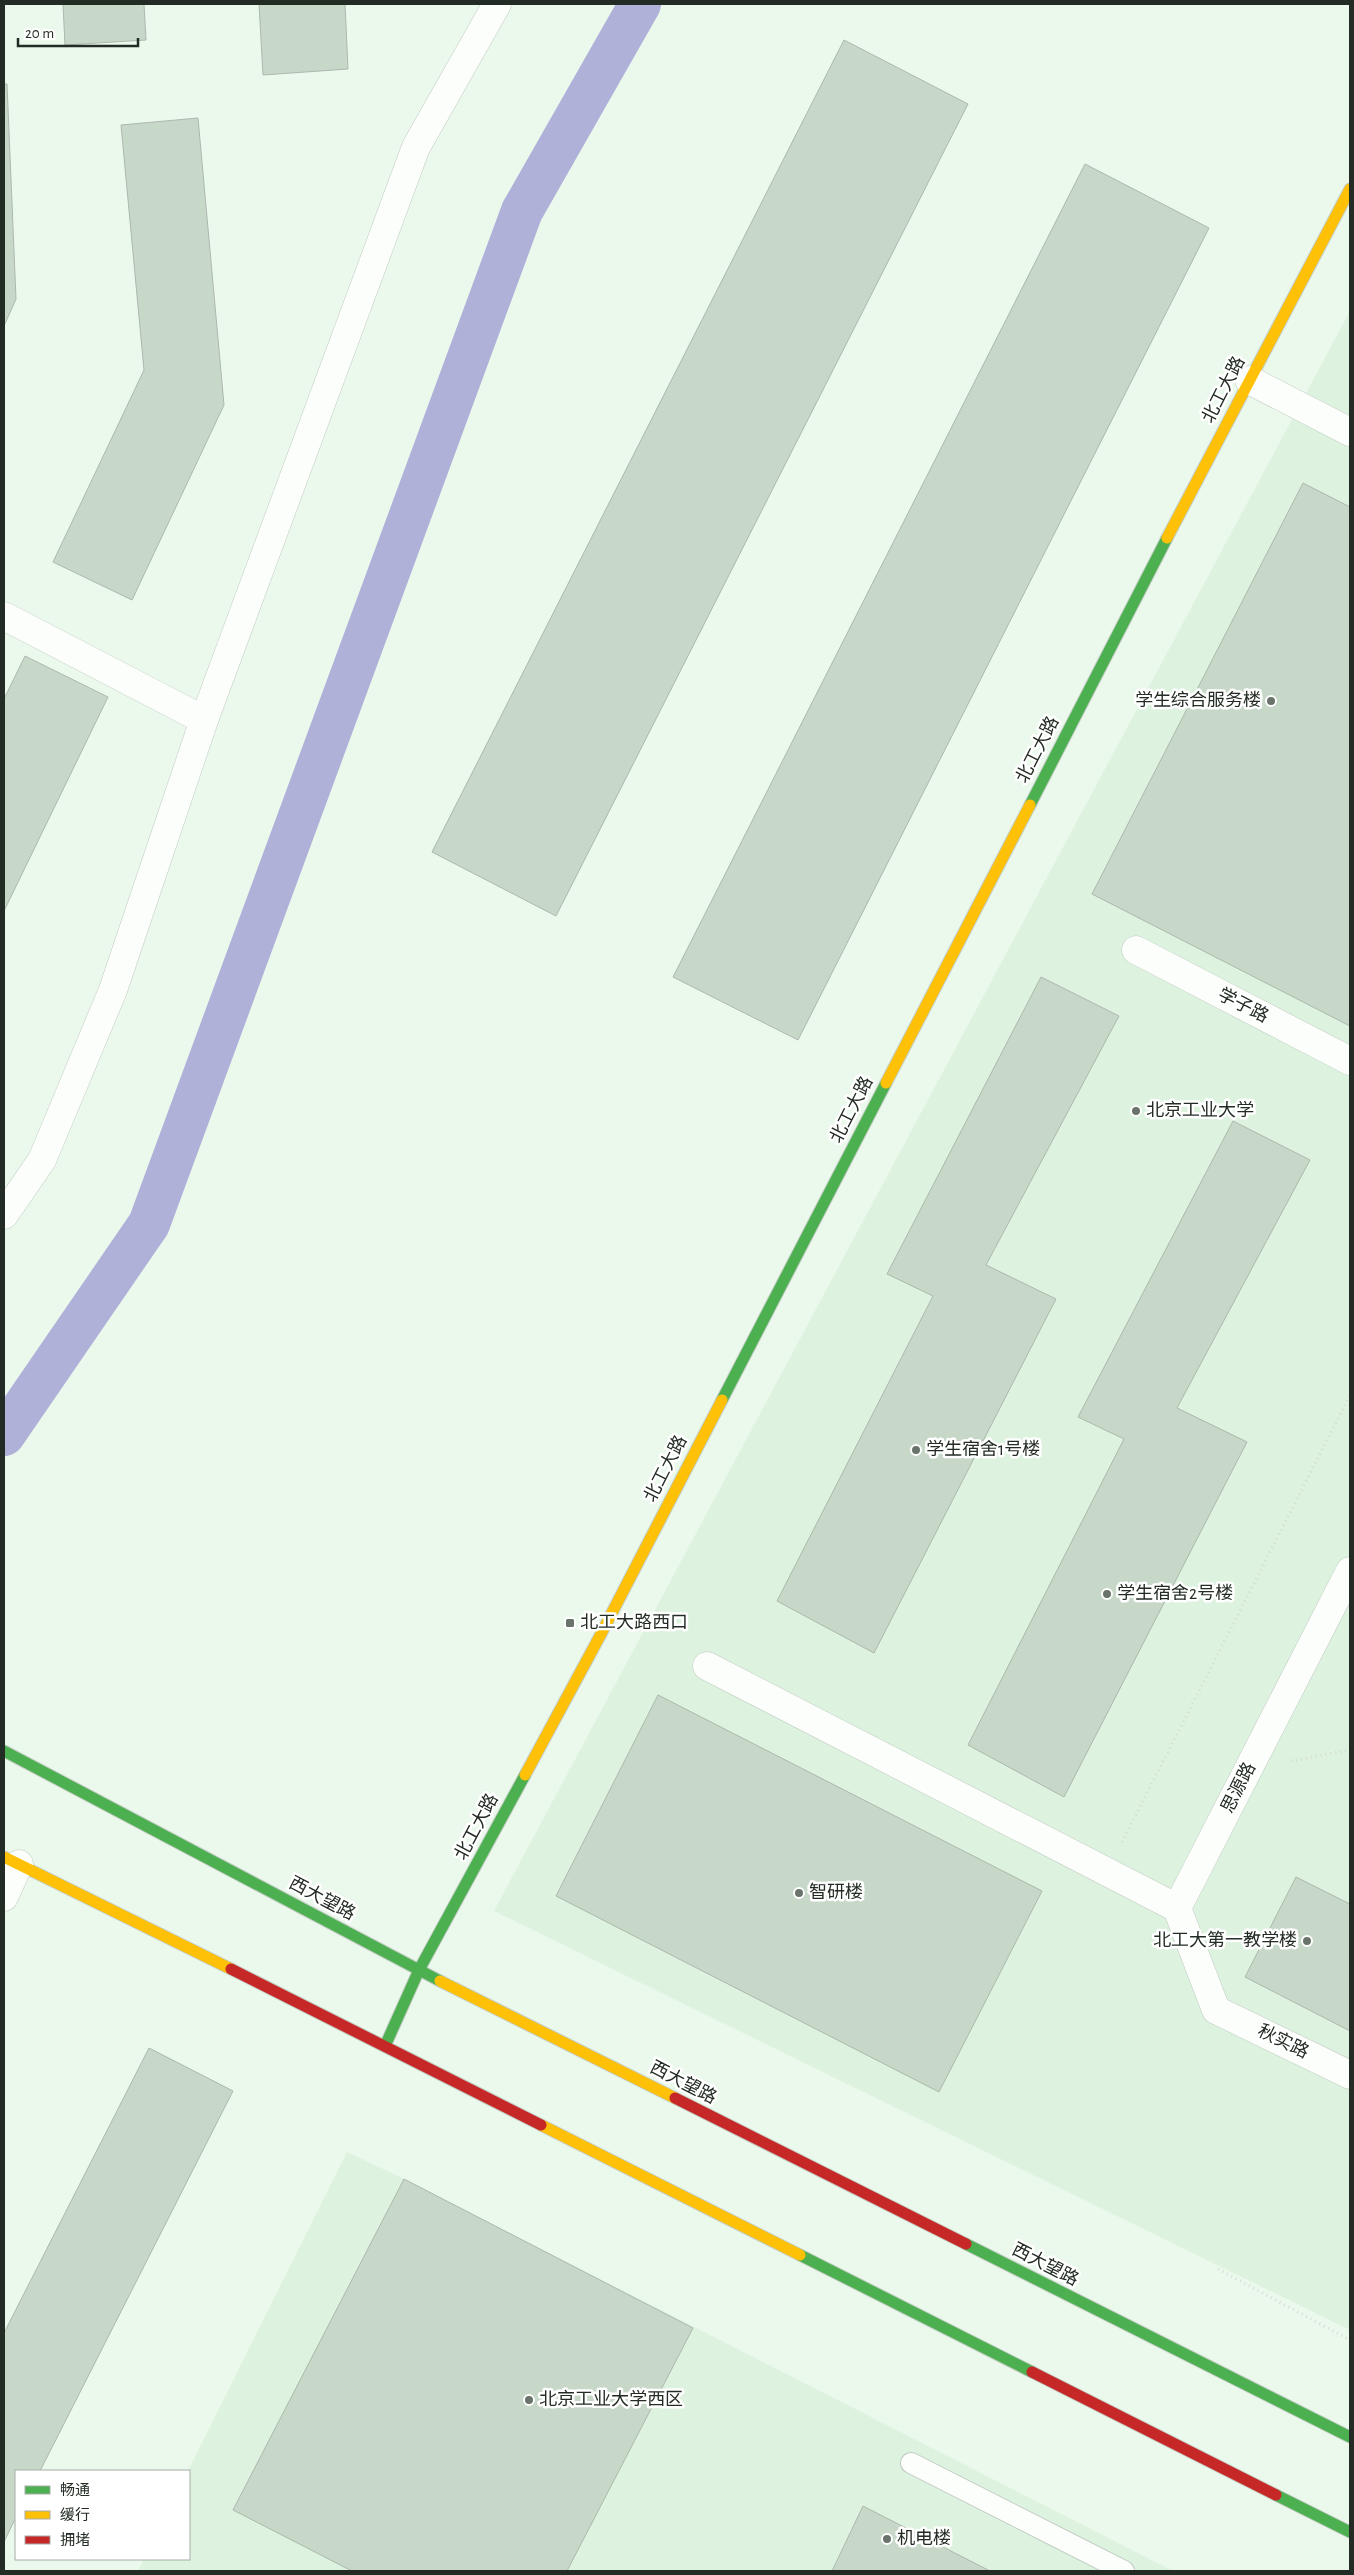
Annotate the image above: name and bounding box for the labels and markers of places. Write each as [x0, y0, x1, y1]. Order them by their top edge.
place label: 学生综合服务楼 [1135, 690, 1261, 710]
marker: 学生综合服务楼 [1265, 695, 1277, 707]
place label: 北京工业大学 [1146, 1100, 1254, 1120]
marker: 北京工业大学 [1130, 1105, 1142, 1117]
place label: 学生宿舍1号楼 [926, 1439, 1040, 1459]
marker: 学生宿舍1号楼 [910, 1444, 922, 1456]
place label: 学生宿舍2号楼 [1117, 1583, 1233, 1603]
marker: 学生宿舍2号楼 [1101, 1588, 1113, 1600]
place label: 北工大路西口 [580, 1612, 688, 1632]
marker: 北工大路西口 [564, 1617, 576, 1629]
place label: 智研楼 [809, 1882, 863, 1902]
marker: 智研楼 [793, 1887, 805, 1899]
place label: 北工大第一教学楼 [1153, 1930, 1297, 1950]
marker: 北工大第一教学楼 [1301, 1935, 1313, 1947]
place label: 北京工业大学西区 [539, 2389, 683, 2409]
marker: 北京工业大学西区 [523, 2394, 535, 2406]
place label: 机电楼 [897, 2528, 951, 2548]
marker: 机电楼 [881, 2533, 893, 2545]

